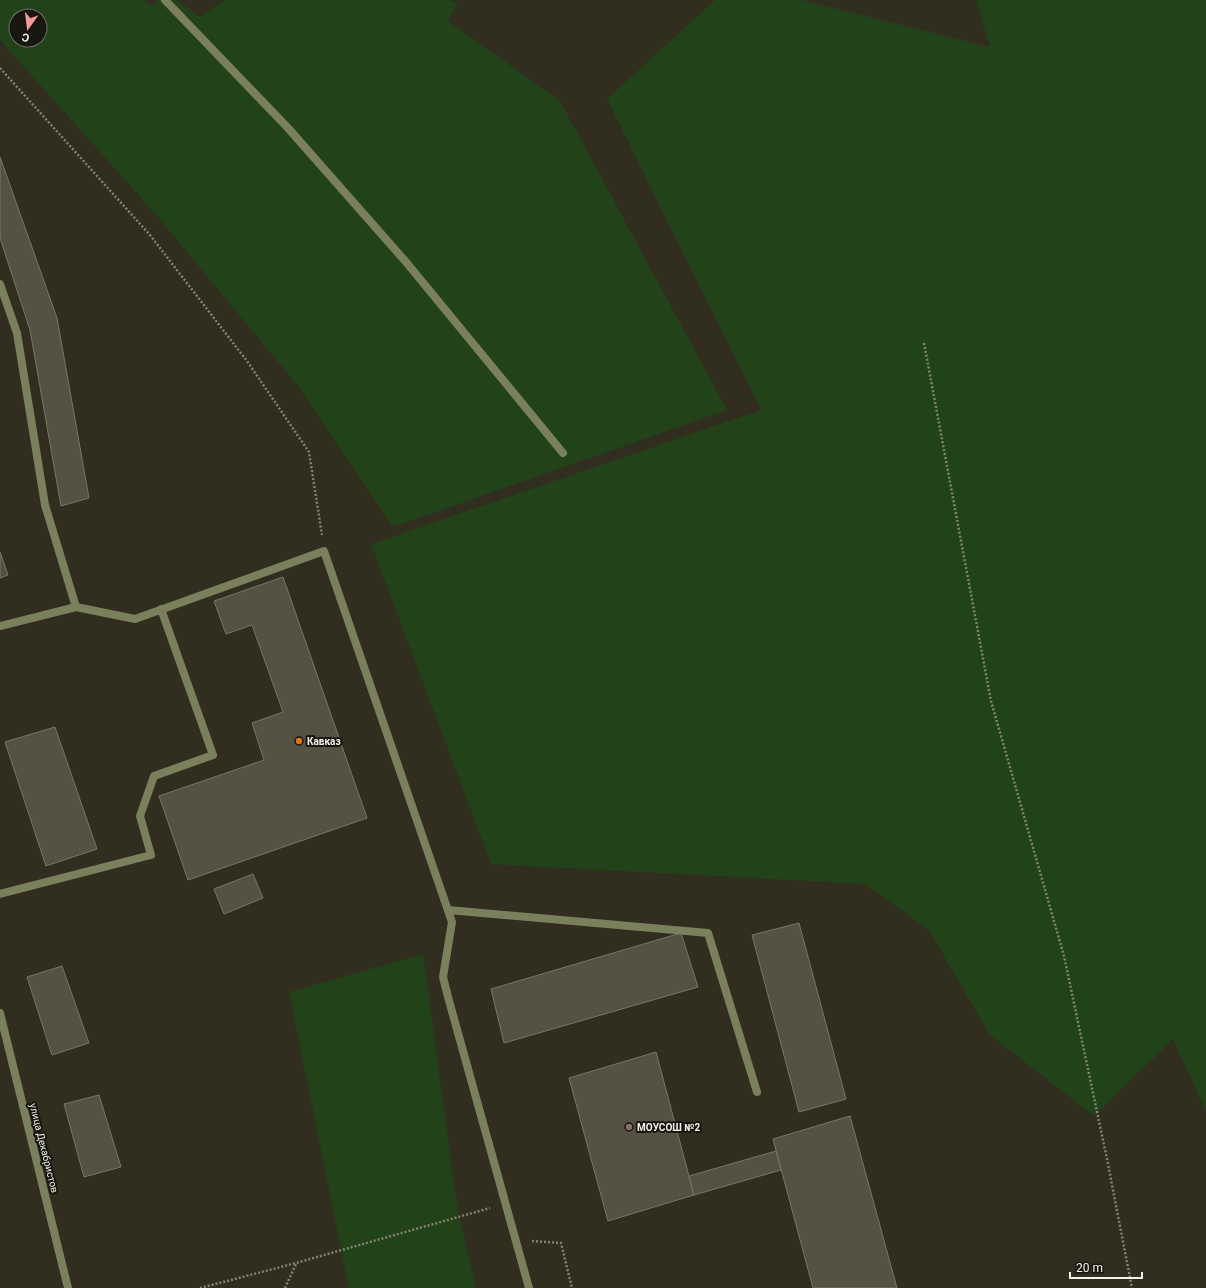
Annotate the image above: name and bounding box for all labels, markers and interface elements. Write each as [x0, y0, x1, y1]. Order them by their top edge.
north arrow [8, 8, 48, 48]
text: С [21, 30, 31, 44]
marker: Кавказ [294, 736, 304, 746]
place label: Кавказ [307, 736, 341, 747]
street label: улица Декабристов [28, 1102, 60, 1194]
marker: МОУСОШ №2 [624, 1122, 634, 1132]
place label: МОУСОШ №2 [637, 1122, 700, 1133]
scale bar [1070, 1254, 1142, 1280]
text: 20 m [1076, 1261, 1103, 1275]

